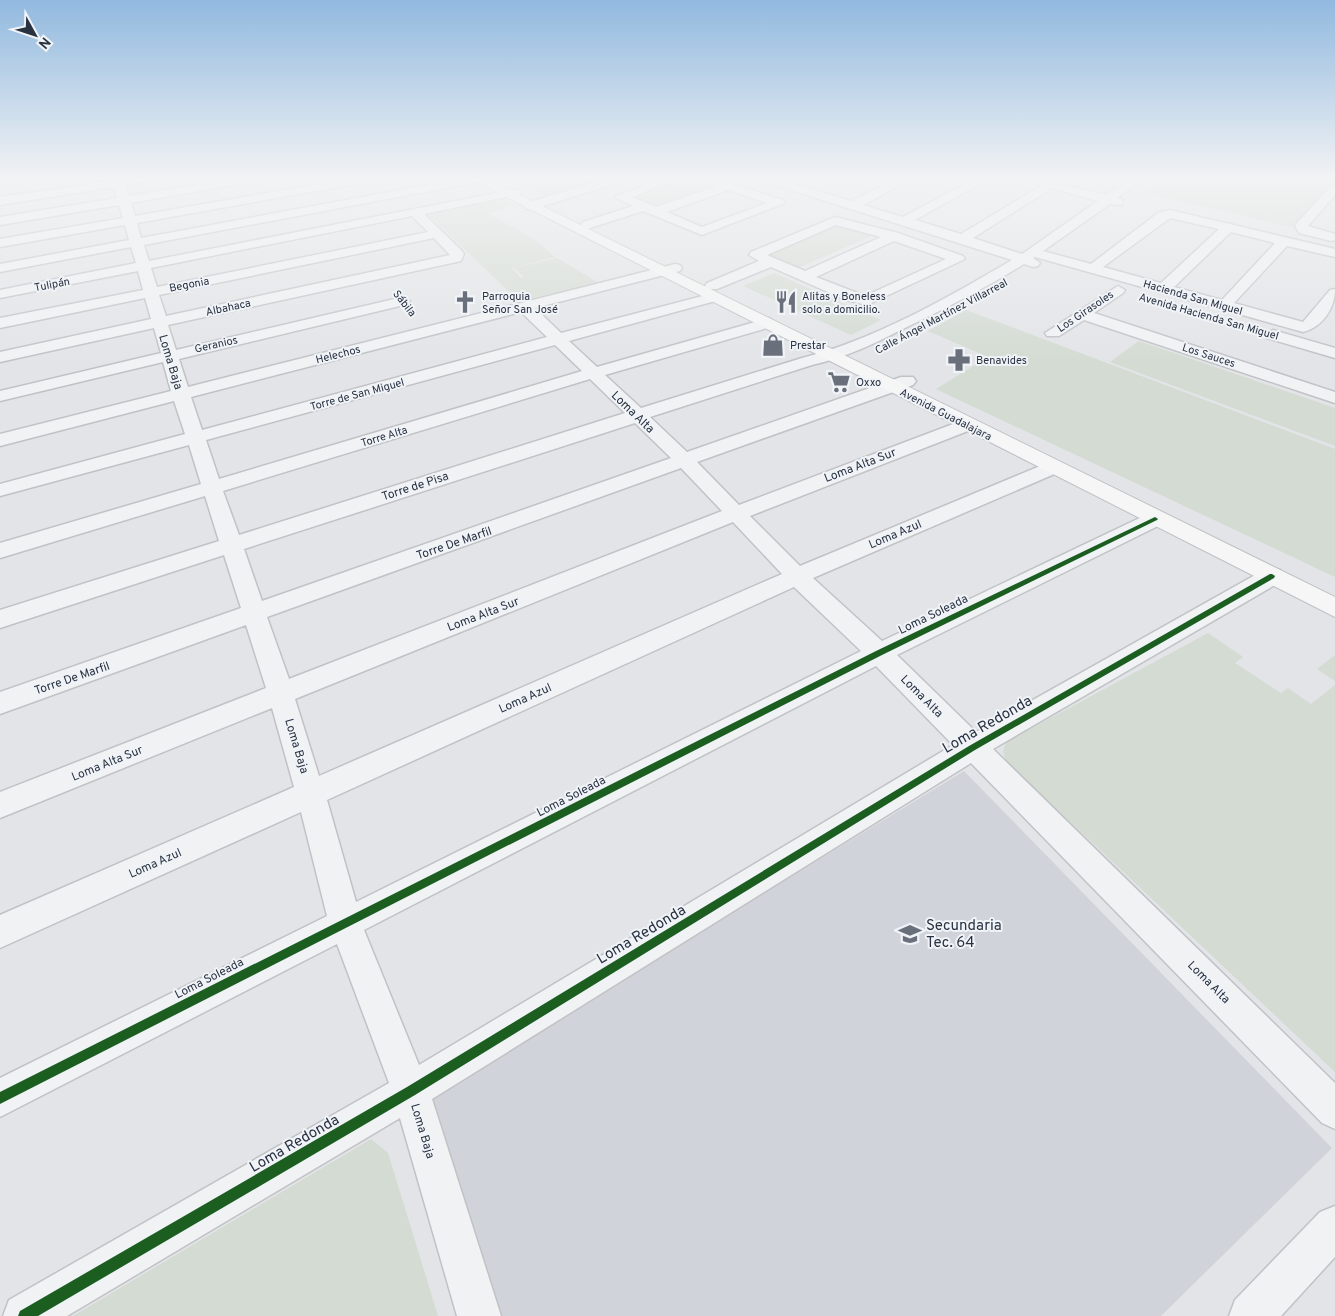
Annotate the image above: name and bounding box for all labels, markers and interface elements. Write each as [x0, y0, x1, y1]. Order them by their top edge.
north arrow [10, 10, 60, 60]
text: N [34, 33, 54, 52]
street label: Begonia [168, 274, 211, 296]
street label: Tulipán [33, 275, 71, 295]
street label: Calle Ángel Martínez Villarreal [872, 275, 1010, 358]
street label: Hacienda San Miguel [1141, 277, 1244, 319]
street label: Sábila [389, 287, 419, 320]
street label: Los Girasoles [1055, 288, 1116, 336]
church icon: Parroquia Señor San José [452, 289, 478, 315]
restaurant icon: Alitas y Boneless solo a domicilio. [773, 289, 799, 315]
place label: Parroquia Señor San José [482, 290, 558, 317]
place label: Alitas y Boneless solo a domicilio. [802, 290, 886, 317]
street label: Avenida Hacienda San Miguel [1137, 290, 1280, 344]
street label: Albahaca [204, 296, 252, 320]
shop icon: Prestar [760, 332, 786, 358]
street label: Loma Baja [154, 333, 186, 392]
street label: Geranios [193, 333, 239, 357]
place label: Prestar [790, 339, 827, 353]
street label: Los Sauces [1180, 341, 1237, 371]
street label: Helechos [314, 343, 362, 367]
pharmacy icon: Benavides [946, 347, 972, 373]
place label: Benavides [976, 354, 1027, 368]
supermarket icon: Oxxo [826, 369, 852, 395]
street label: Torre de San Miguel [309, 376, 406, 414]
place label: Oxxo [856, 376, 881, 390]
street label: Avenida Guadalajara [897, 386, 994, 444]
street label: Loma Alta [607, 388, 657, 437]
street label: Torre Alta [359, 423, 409, 451]
street label: Loma Alta Sur [822, 445, 899, 487]
street label: Torre de Pisa [380, 469, 451, 505]
street label: Loma Azul [866, 517, 924, 553]
street label: Torre De Marfil [414, 524, 494, 564]
street label: Loma Soleada [896, 591, 971, 639]
street label: Loma Alta Sur [445, 594, 522, 636]
street label: Torre De Marfil [32, 659, 112, 699]
street label: Loma Alta [896, 672, 946, 722]
street label: Loma Azul [496, 680, 554, 718]
street label: Loma Redonda [939, 692, 1036, 759]
street label: Loma Baja [280, 717, 312, 776]
street label: Loma Alta Sur [69, 742, 146, 786]
street label: Loma Soleada [534, 773, 609, 821]
street label: Loma Azul [126, 845, 184, 883]
street label: Loma Redonda [594, 901, 690, 969]
place label: Secundaria Tec. 64 [926, 917, 1002, 953]
school or university icon: Secundaria Tec. 64 [897, 921, 923, 947]
street label: Loma Soleada [172, 955, 247, 1003]
street label: Loma Alta [1183, 958, 1233, 1008]
street label: Loma Baja [406, 1102, 438, 1161]
street label: Loma Redonda [246, 1111, 343, 1178]

